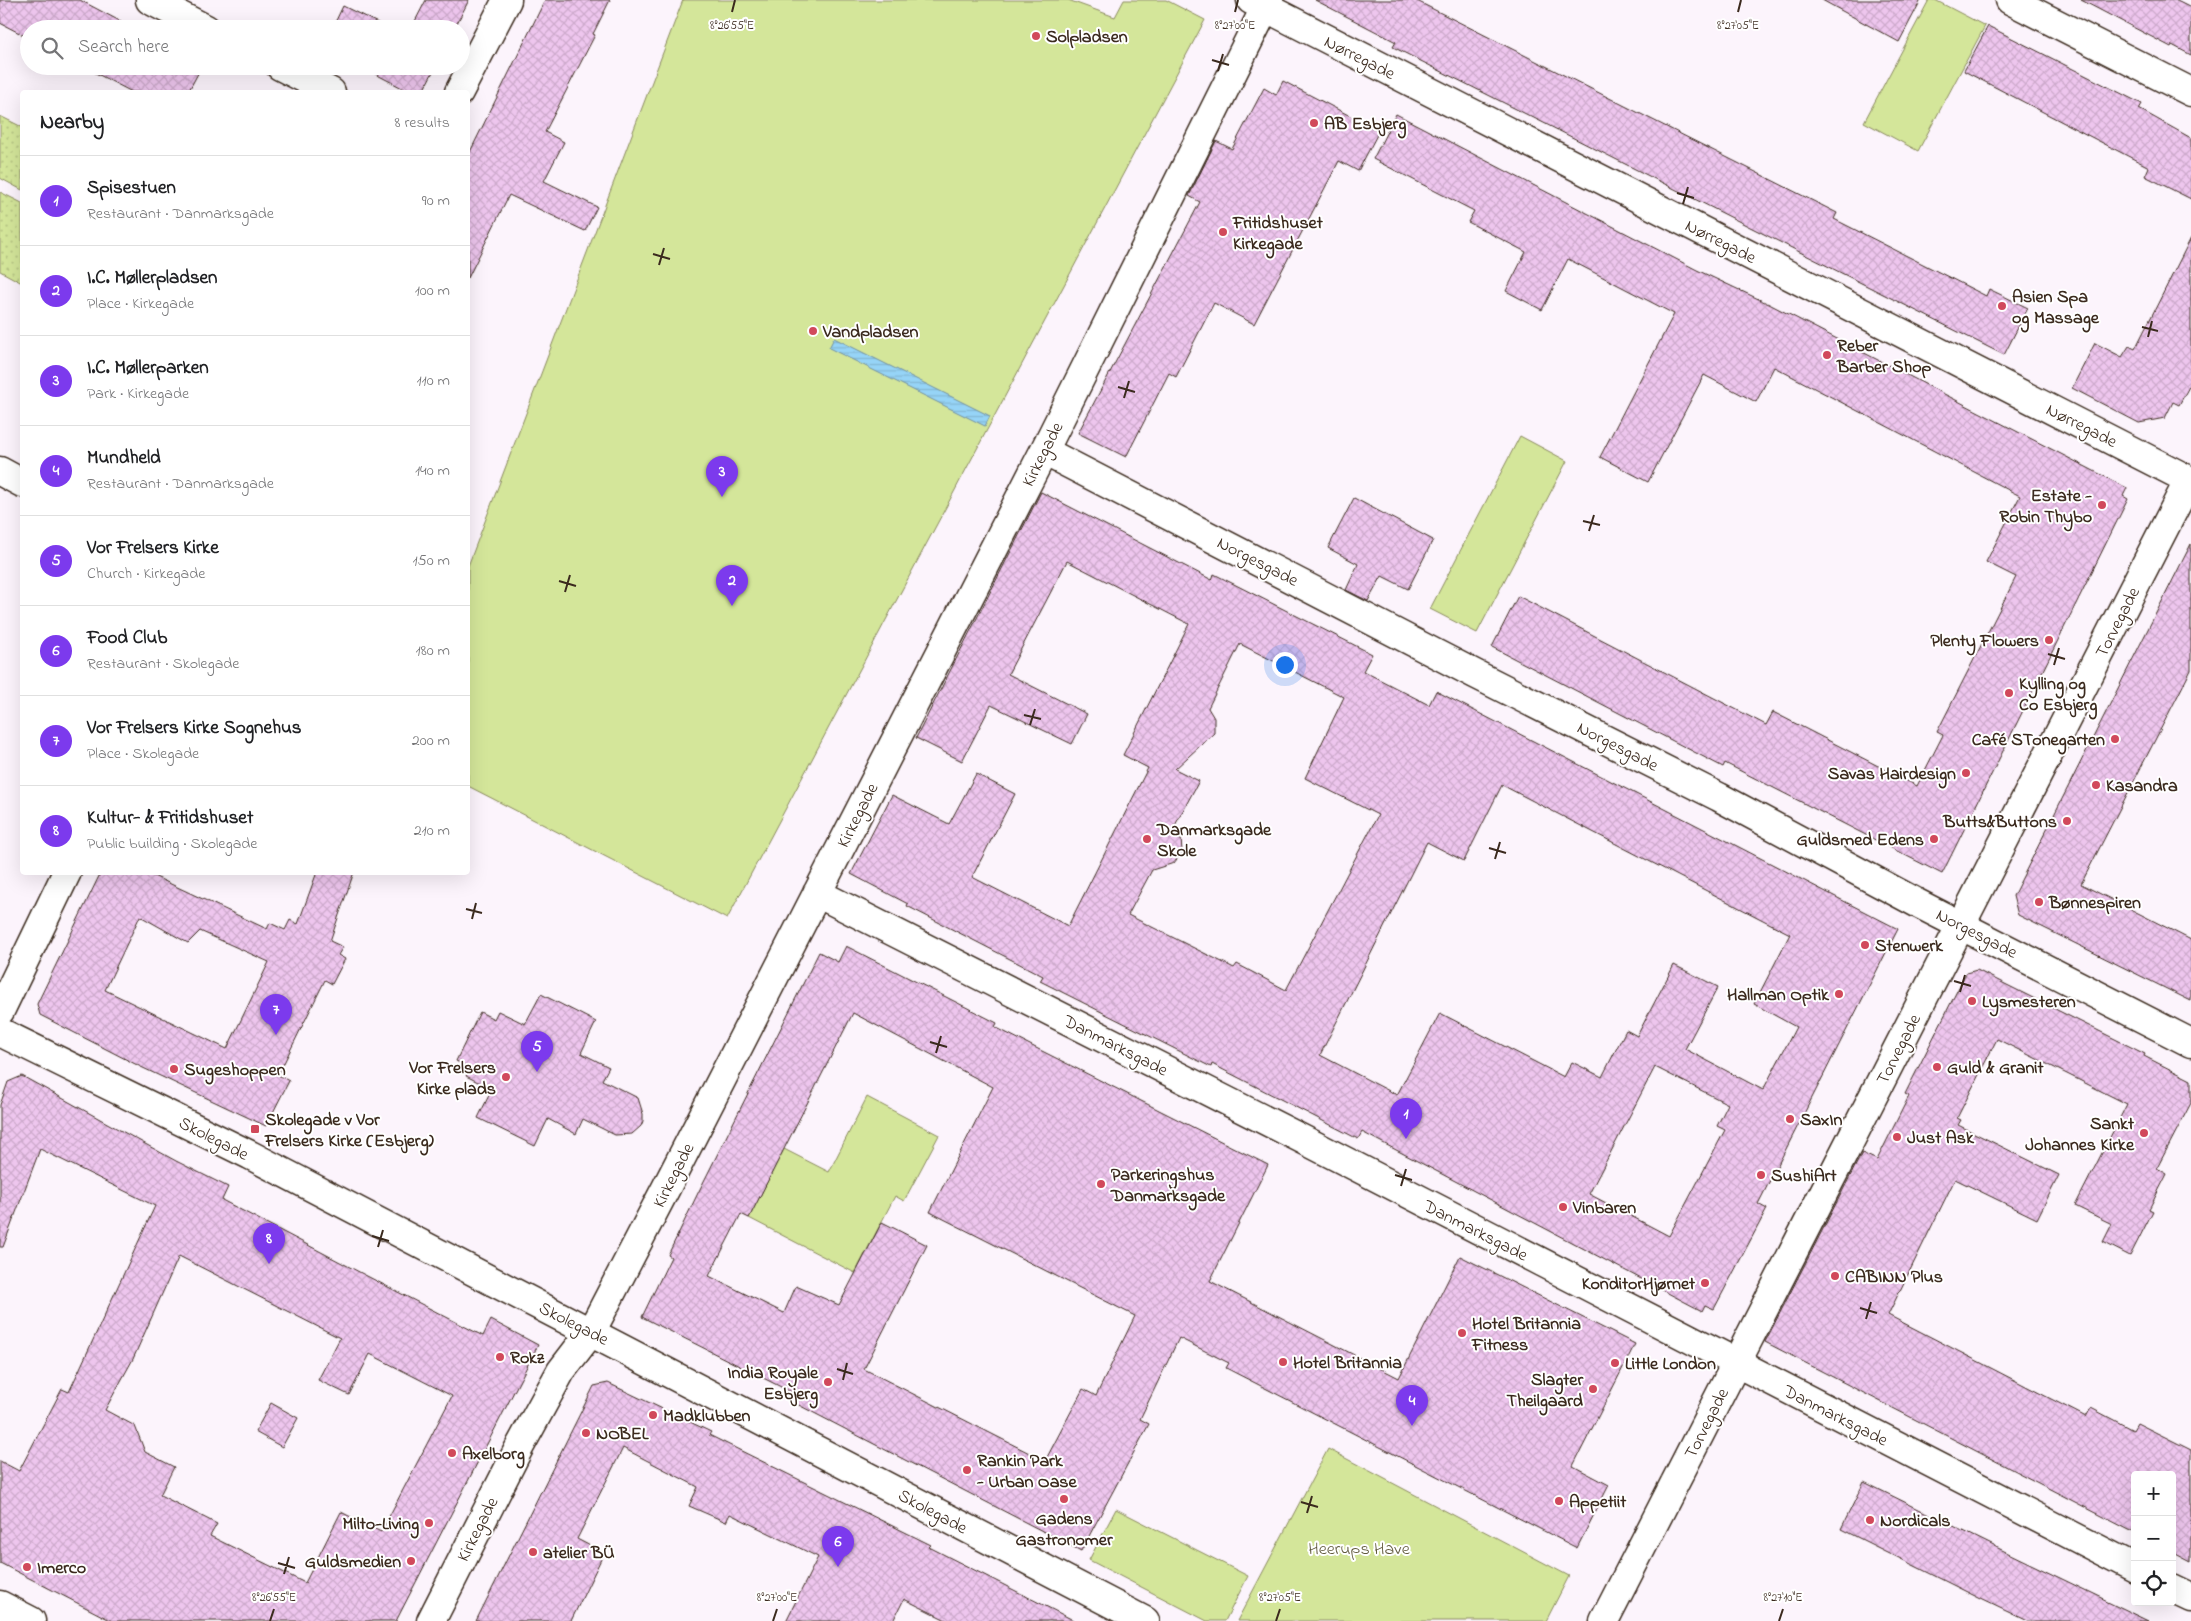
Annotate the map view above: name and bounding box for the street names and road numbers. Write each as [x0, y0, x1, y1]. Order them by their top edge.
street label: Nørregade [1319, 30, 1400, 89]
street label: Nørregade [1680, 214, 1761, 273]
street label: Nørregade [2041, 398, 2122, 457]
street label: Kirkegade [1016, 417, 1072, 492]
street label: Norgesgade [1211, 531, 1303, 596]
street label: Torvegade [2090, 582, 2149, 663]
street label: Norgesgade [1571, 716, 1663, 781]
street label: Kirkegade [831, 778, 887, 853]
street label: Norgesgade [1930, 903, 2022, 968]
street label: Danmarksgade [1057, 1009, 1173, 1086]
street label: Torvegade [1871, 1009, 1930, 1090]
street label: Skolegade [173, 1111, 253, 1170]
street label: Kirkegade [647, 1138, 703, 1213]
street label: Danmarksgade [1417, 1194, 1533, 1271]
street label: Skolegade [533, 1296, 613, 1355]
street label: Danmarksgade [1777, 1379, 1893, 1456]
street label: Torvegade [1679, 1383, 1738, 1464]
street label: Skolegade [892, 1484, 972, 1543]
street label: Kirkegade [451, 1492, 507, 1567]

